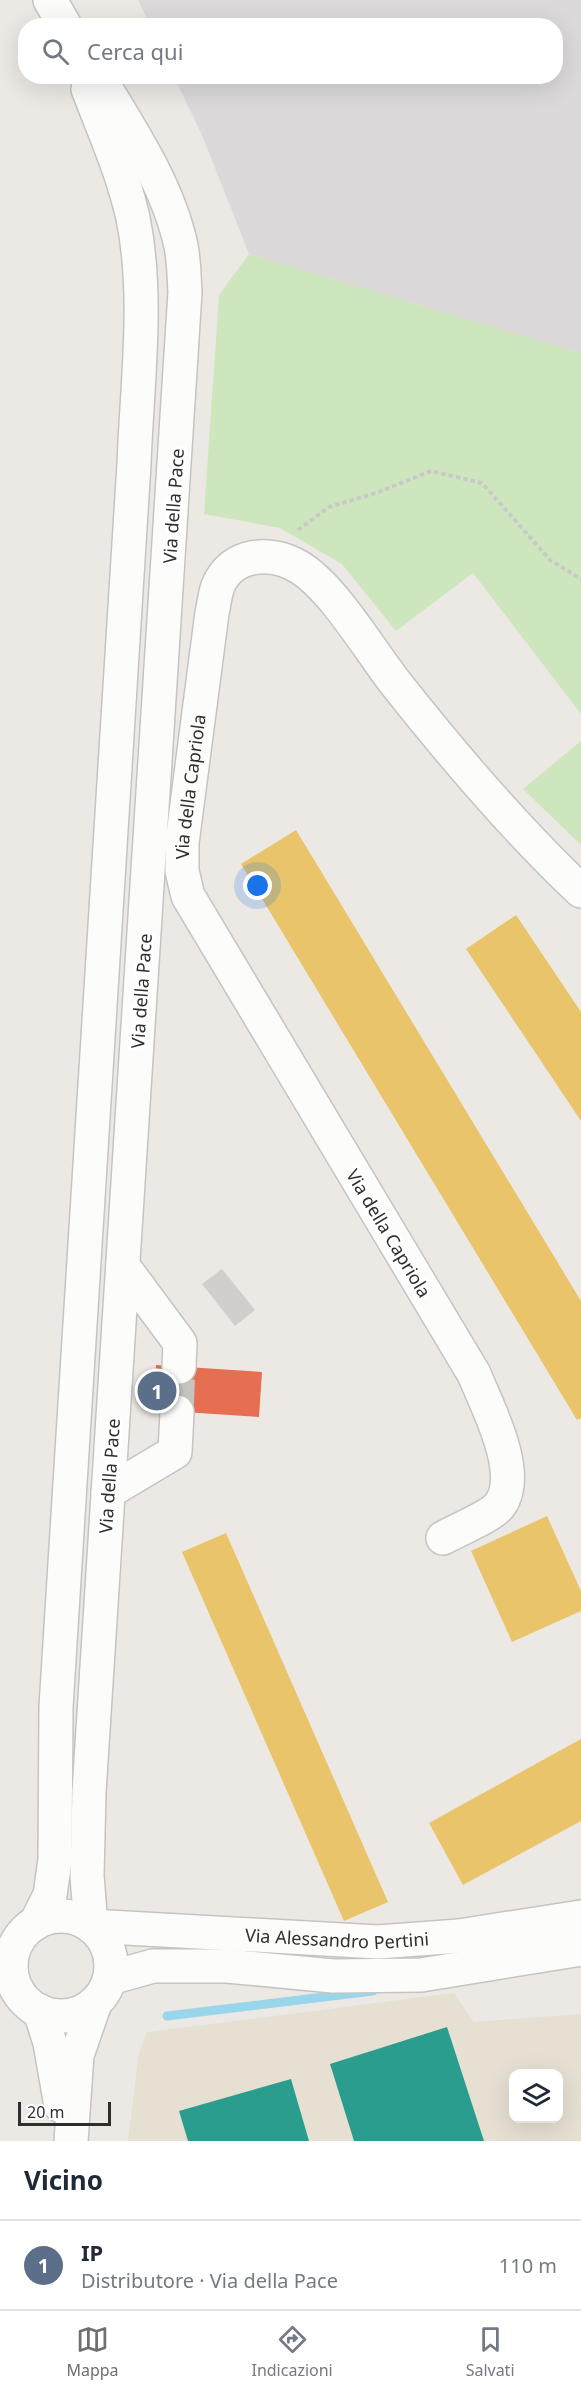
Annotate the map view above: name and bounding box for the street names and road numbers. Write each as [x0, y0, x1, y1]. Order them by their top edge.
street label: Via della Pace [157, 448, 189, 564]
street label: Via della Capriola [170, 713, 211, 859]
street label: Via della Pace [125, 933, 157, 1049]
street label: Via della Capriola [341, 1164, 437, 1302]
street label: Via della Pace [93, 1418, 125, 1534]
street label: Via Alessandro Pertini [244, 1923, 430, 1954]

